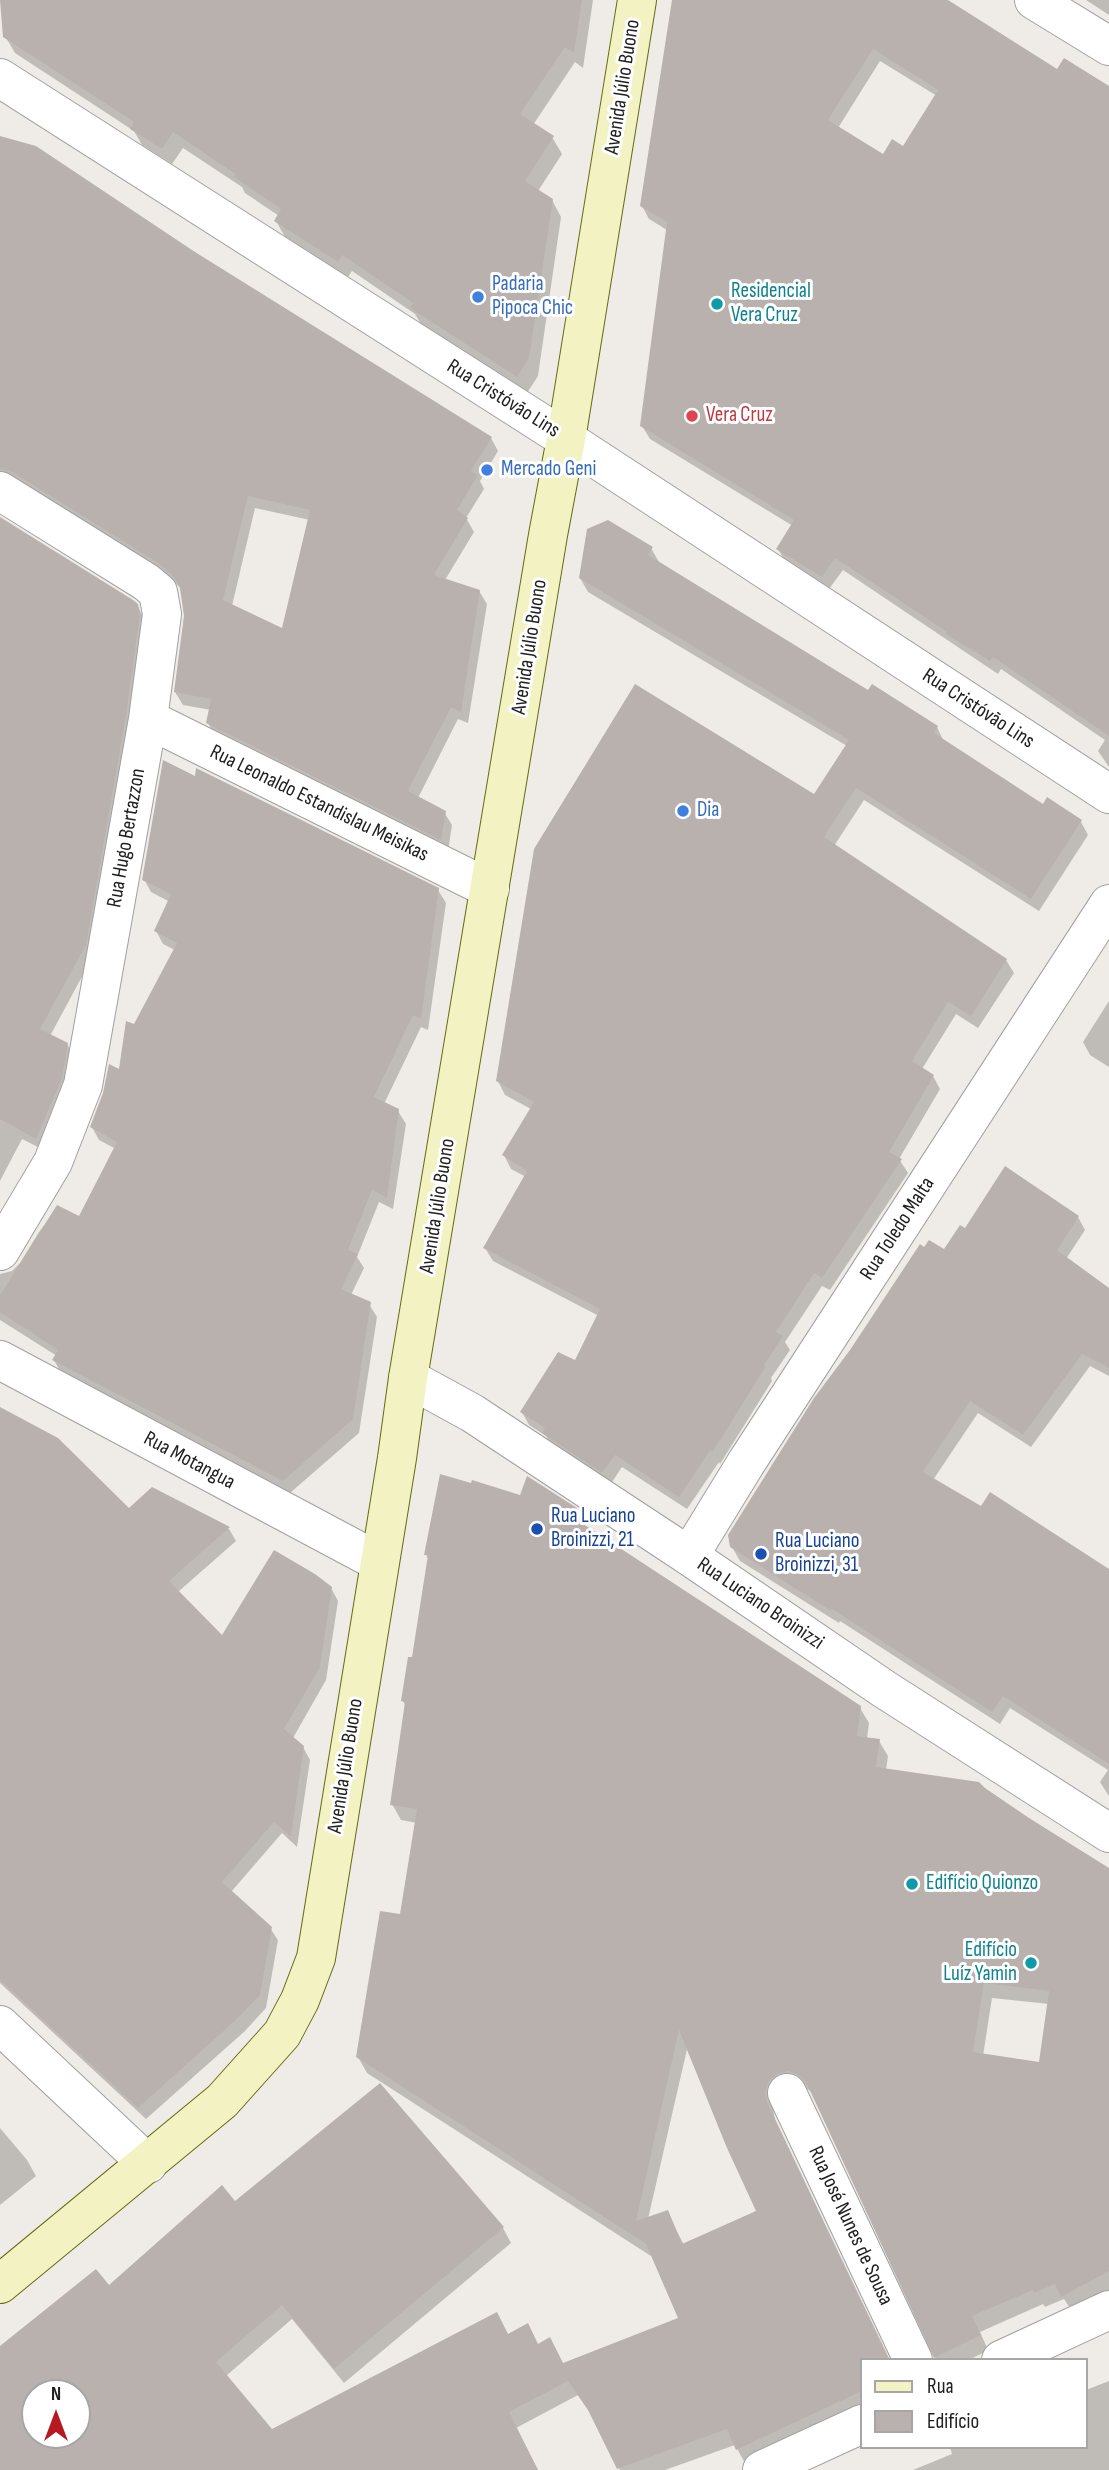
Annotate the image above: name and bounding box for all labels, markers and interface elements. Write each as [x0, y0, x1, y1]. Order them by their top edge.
street label: Avenida Júlio Buono [600, 18, 646, 156]
place label: Padaria Pipoca Chic [492, 272, 573, 322]
place label: Residencial Vera Cruz [731, 279, 811, 329]
marker: Padaria Pipoca Chic [470, 289, 486, 305]
marker: Residencial Vera Cruz [709, 296, 725, 312]
street label: Rua Cristóvão Lins [442, 354, 564, 444]
place label: Vera Cruz [706, 403, 773, 429]
marker: Vera Cruz [684, 408, 700, 424]
place label: Mercado Geni [501, 457, 596, 483]
marker: Mercado Geni [479, 462, 495, 478]
street label: Avenida Júlio Buono [507, 578, 553, 716]
street label: Rua Cristóvão Lins [917, 663, 1039, 755]
street label: Rua Leonaldo Estandislau Meisikas [206, 740, 432, 868]
street label: Rua Hugo Bertazzon [102, 767, 152, 909]
place label: Dia [697, 798, 719, 824]
marker: Dia [675, 803, 691, 819]
street label: Avenida Júlio Buono [415, 1137, 461, 1275]
street label: Rua Toledo Malta [855, 1173, 941, 1285]
street label: Rua Motangua [139, 1426, 239, 1496]
place label: Rua Luciano Broinizzi, 21 [551, 1504, 636, 1554]
marker: Rua Luciano Broinizzi, 21 [529, 1521, 545, 1537]
place label: Rua Luciano Broinizzi, 31 [775, 1529, 860, 1579]
marker: Rua Luciano Broinizzi, 31 [753, 1546, 769, 1562]
street label: Rua Luciano Broinizzi [692, 1552, 828, 1656]
street label: Avenida Júlio Buono [323, 1697, 369, 1835]
place label: Edifício Quionzo [926, 1871, 1038, 1897]
marker: Edifício Quionzo [904, 1876, 920, 1892]
place label: Edifício Luíz Yamin [943, 1938, 1017, 1988]
marker: Edifício Luíz Yamin [1023, 1955, 1039, 1971]
street label: Rua José Nunes de Sousa [802, 2142, 898, 2310]
legend [860, 2358, 1088, 2449]
text: Rua [927, 2374, 954, 2399]
north arrow [21, 2379, 91, 2449]
text: N [51, 2383, 61, 2406]
text: Edifício [927, 2409, 979, 2434]

